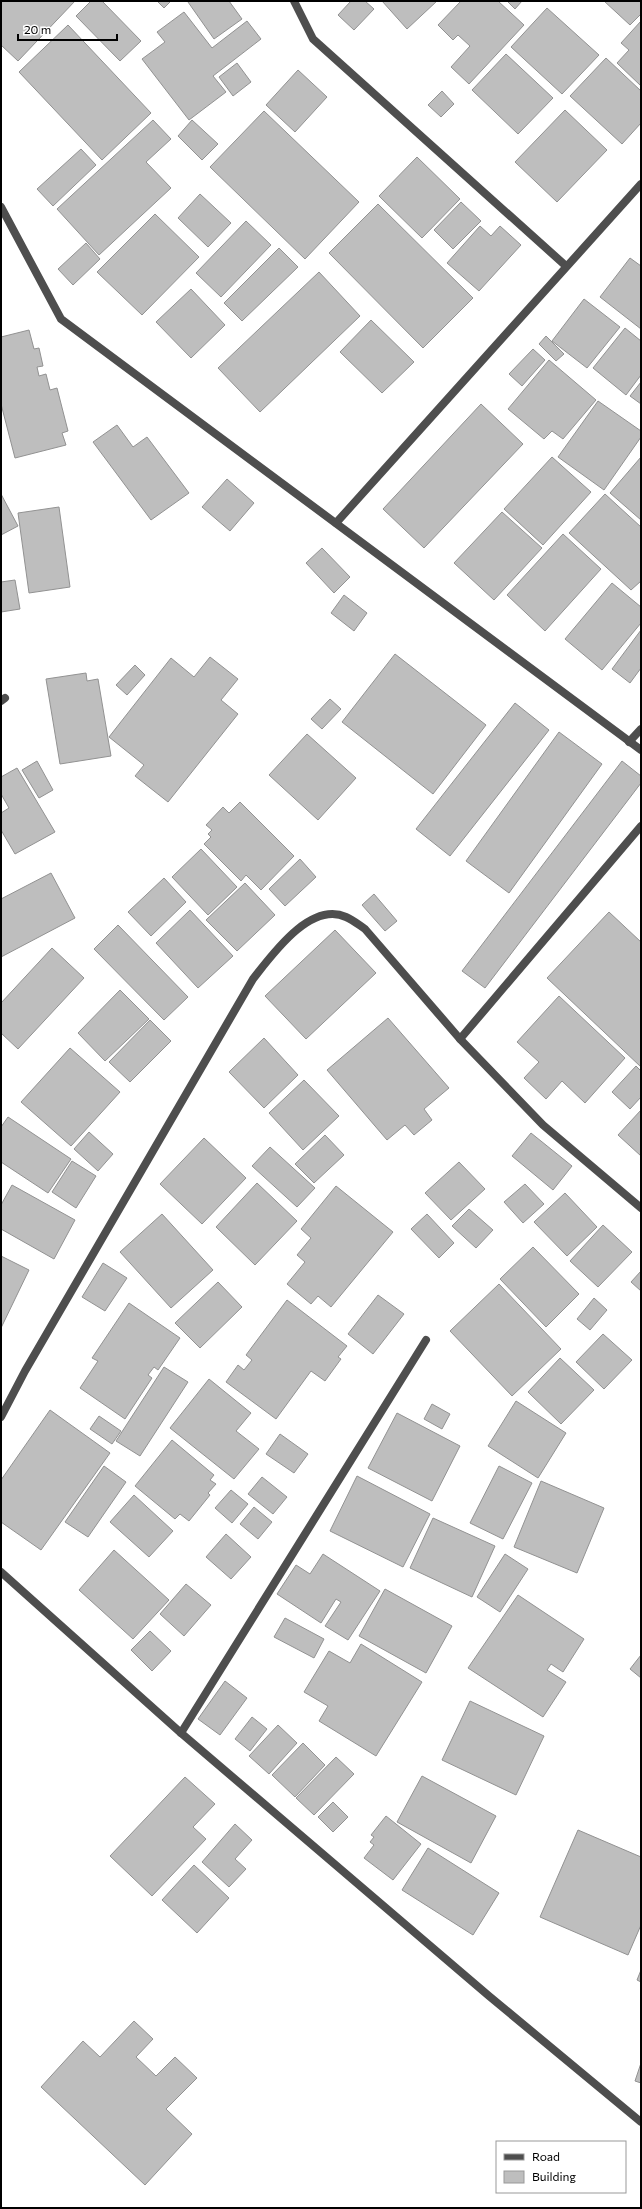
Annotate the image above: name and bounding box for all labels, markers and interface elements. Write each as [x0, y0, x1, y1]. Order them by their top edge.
scale bar [18, 16, 117, 42]
text: 20 m [24, 22, 51, 36]
legend [496, 2141, 626, 2193]
text: Road [532, 2149, 560, 2163]
text: Building [532, 2169, 576, 2183]

